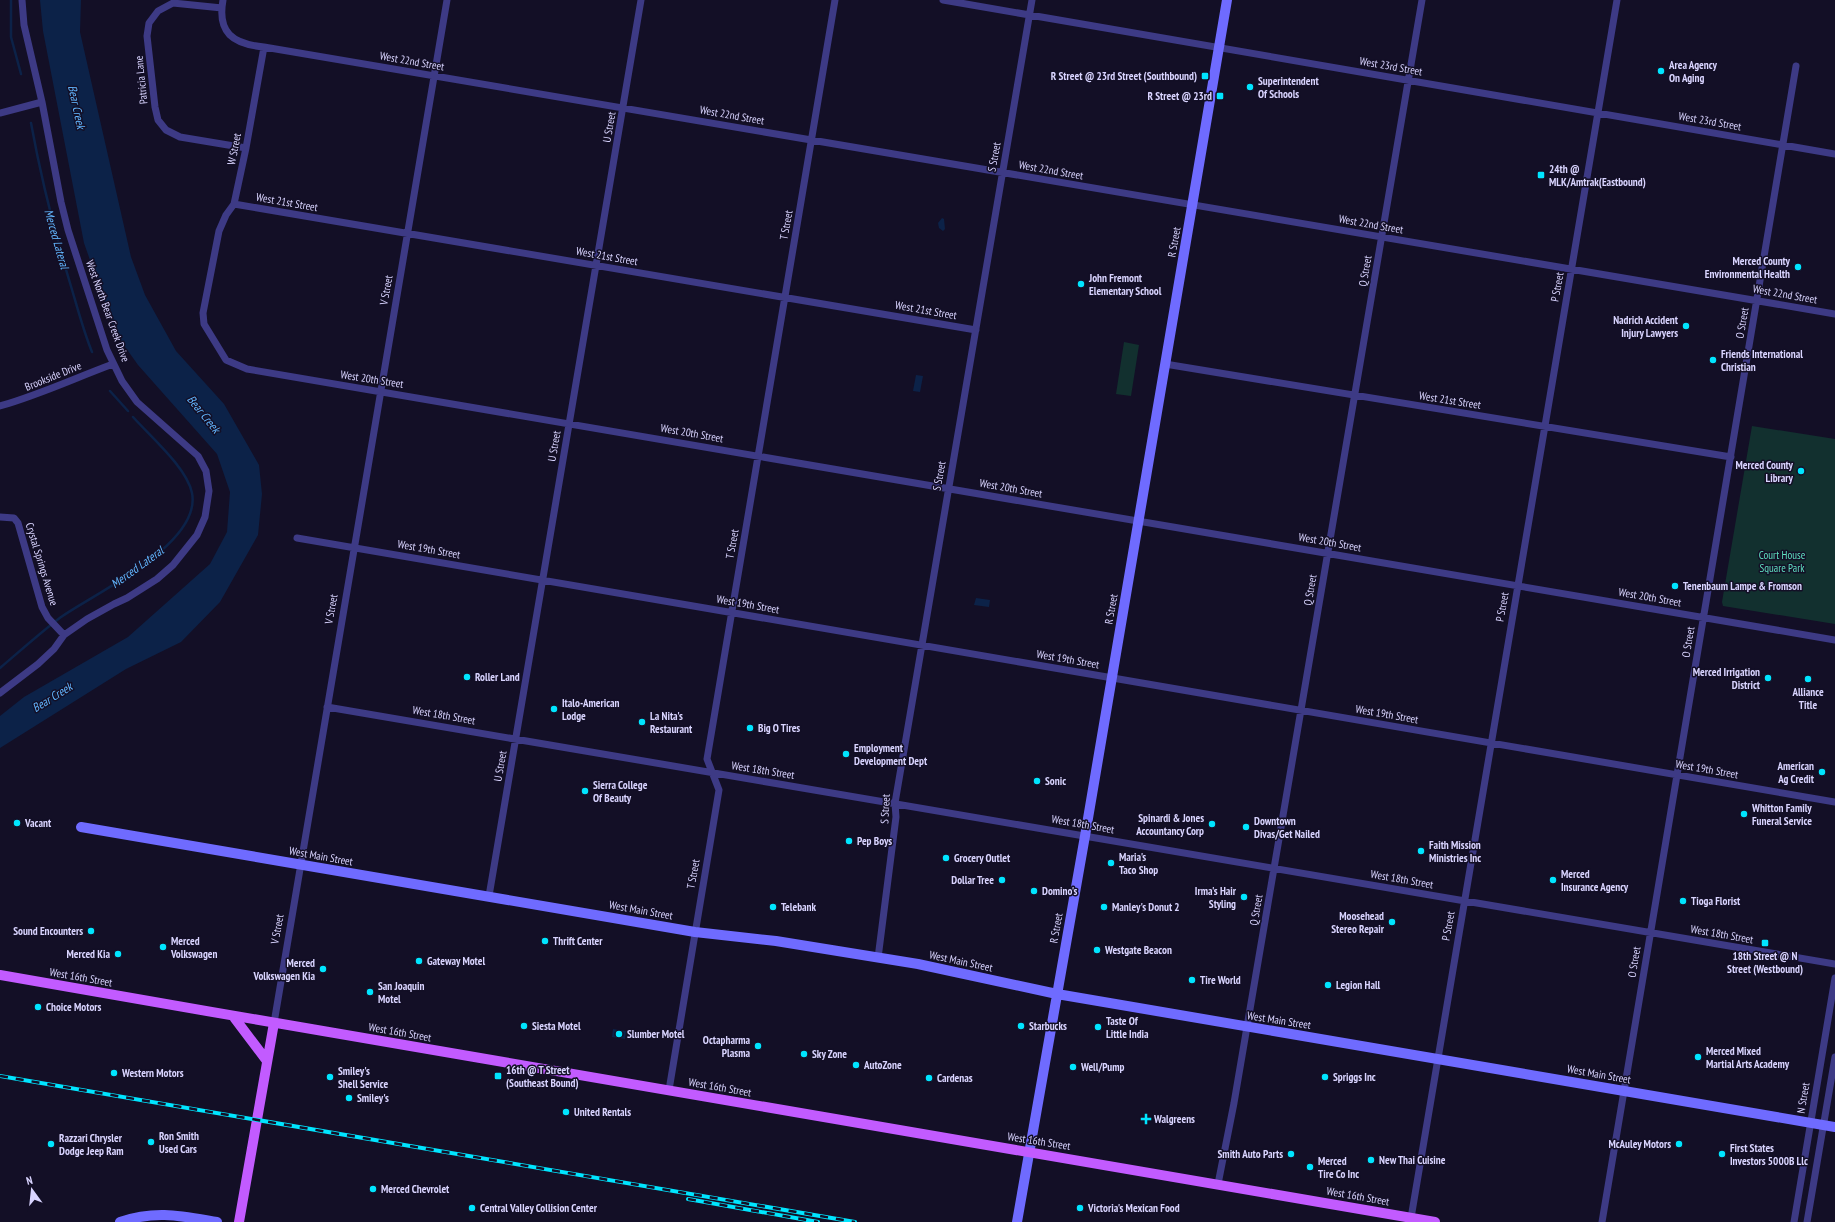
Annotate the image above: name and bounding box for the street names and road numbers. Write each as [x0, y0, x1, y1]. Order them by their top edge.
street label: West 22nd Street [379, 48, 445, 74]
street label: West 23rd Street [1359, 54, 1423, 78]
street label: Patricia Lane [131, 55, 151, 105]
street label: West 22nd Street [699, 102, 765, 128]
street label: West 23rd Street [1678, 109, 1742, 133]
street label: U Street [599, 111, 619, 143]
street label: W Street [224, 132, 244, 166]
street label: S Street [985, 141, 1003, 173]
street label: West 22nd Street [1018, 157, 1084, 183]
street label: West 21st Street [255, 190, 319, 214]
street label: T Street [777, 209, 795, 241]
street label: West 22nd Street [1338, 211, 1404, 237]
street label: R Street [1164, 226, 1184, 258]
street label: West 21st Street [575, 244, 639, 268]
street label: Q Street [1355, 254, 1375, 288]
street label: West North Bear Creek Drive [83, 258, 133, 364]
street label: P Street [1548, 271, 1566, 303]
street label: V Street [376, 274, 395, 307]
street label: West 22nd Street [1752, 281, 1818, 307]
street label: West 21st Street [894, 298, 958, 322]
street label: O Street [1732, 306, 1752, 340]
street label: Brookside Drive [23, 358, 84, 394]
street label: West 20th Street [340, 367, 404, 391]
street label: West 21st Street [1418, 388, 1482, 412]
street label: West 20th Street [660, 421, 724, 445]
street label: U Street [544, 430, 564, 462]
street label: S Street [930, 460, 948, 492]
street label: West 20th Street [979, 476, 1043, 500]
street label: Crystal Springs Avenue [23, 521, 61, 608]
street label: T Street [723, 528, 741, 560]
street label: West 20th Street [1298, 530, 1362, 554]
street label: West 19th Street [397, 537, 461, 561]
street label: Q Street [1300, 573, 1320, 607]
street label: West 20th Street [1618, 585, 1682, 609]
street label: P Street [1493, 591, 1511, 623]
street label: West 19th Street [716, 592, 780, 616]
street label: V Street [321, 593, 340, 626]
street label: R Street [1101, 593, 1121, 625]
street label: O Street [1679, 626, 1697, 658]
street label: West 19th Street [1036, 647, 1100, 671]
street label: West 19th Street [1355, 702, 1419, 726]
street label: West 18th Street [412, 703, 476, 727]
street label: U Street [490, 750, 510, 782]
street label: West 19th Street [1675, 757, 1739, 781]
street label: West 18th Street [731, 758, 795, 782]
street label: S Street [877, 794, 893, 824]
street label: West 18th Street [1051, 812, 1115, 836]
street label: West Main Street [288, 844, 354, 868]
street label: T Street [684, 858, 702, 890]
street label: West 18th Street [1370, 867, 1434, 891]
street label: Q Street [1246, 893, 1266, 927]
street label: West Main Street [608, 898, 674, 922]
street label: P Street [1439, 910, 1457, 942]
street label: R Street [1046, 912, 1066, 944]
street label: V Street [267, 913, 286, 946]
street label: West 18th Street [1690, 922, 1754, 946]
street label: O Street [1625, 946, 1643, 978]
street label: West Main Street [928, 947, 994, 975]
street label: West 16th Street [49, 965, 113, 989]
street label: West Main Street [1246, 1008, 1312, 1032]
street label: West 16th Street [368, 1020, 432, 1044]
street label: West Main Street [1566, 1062, 1632, 1086]
street label: West 16th Street [688, 1075, 752, 1099]
street label: N Street [1794, 1082, 1812, 1114]
street label: West 16th Street [1007, 1129, 1071, 1153]
street label: West 16th Street [1326, 1184, 1390, 1208]

